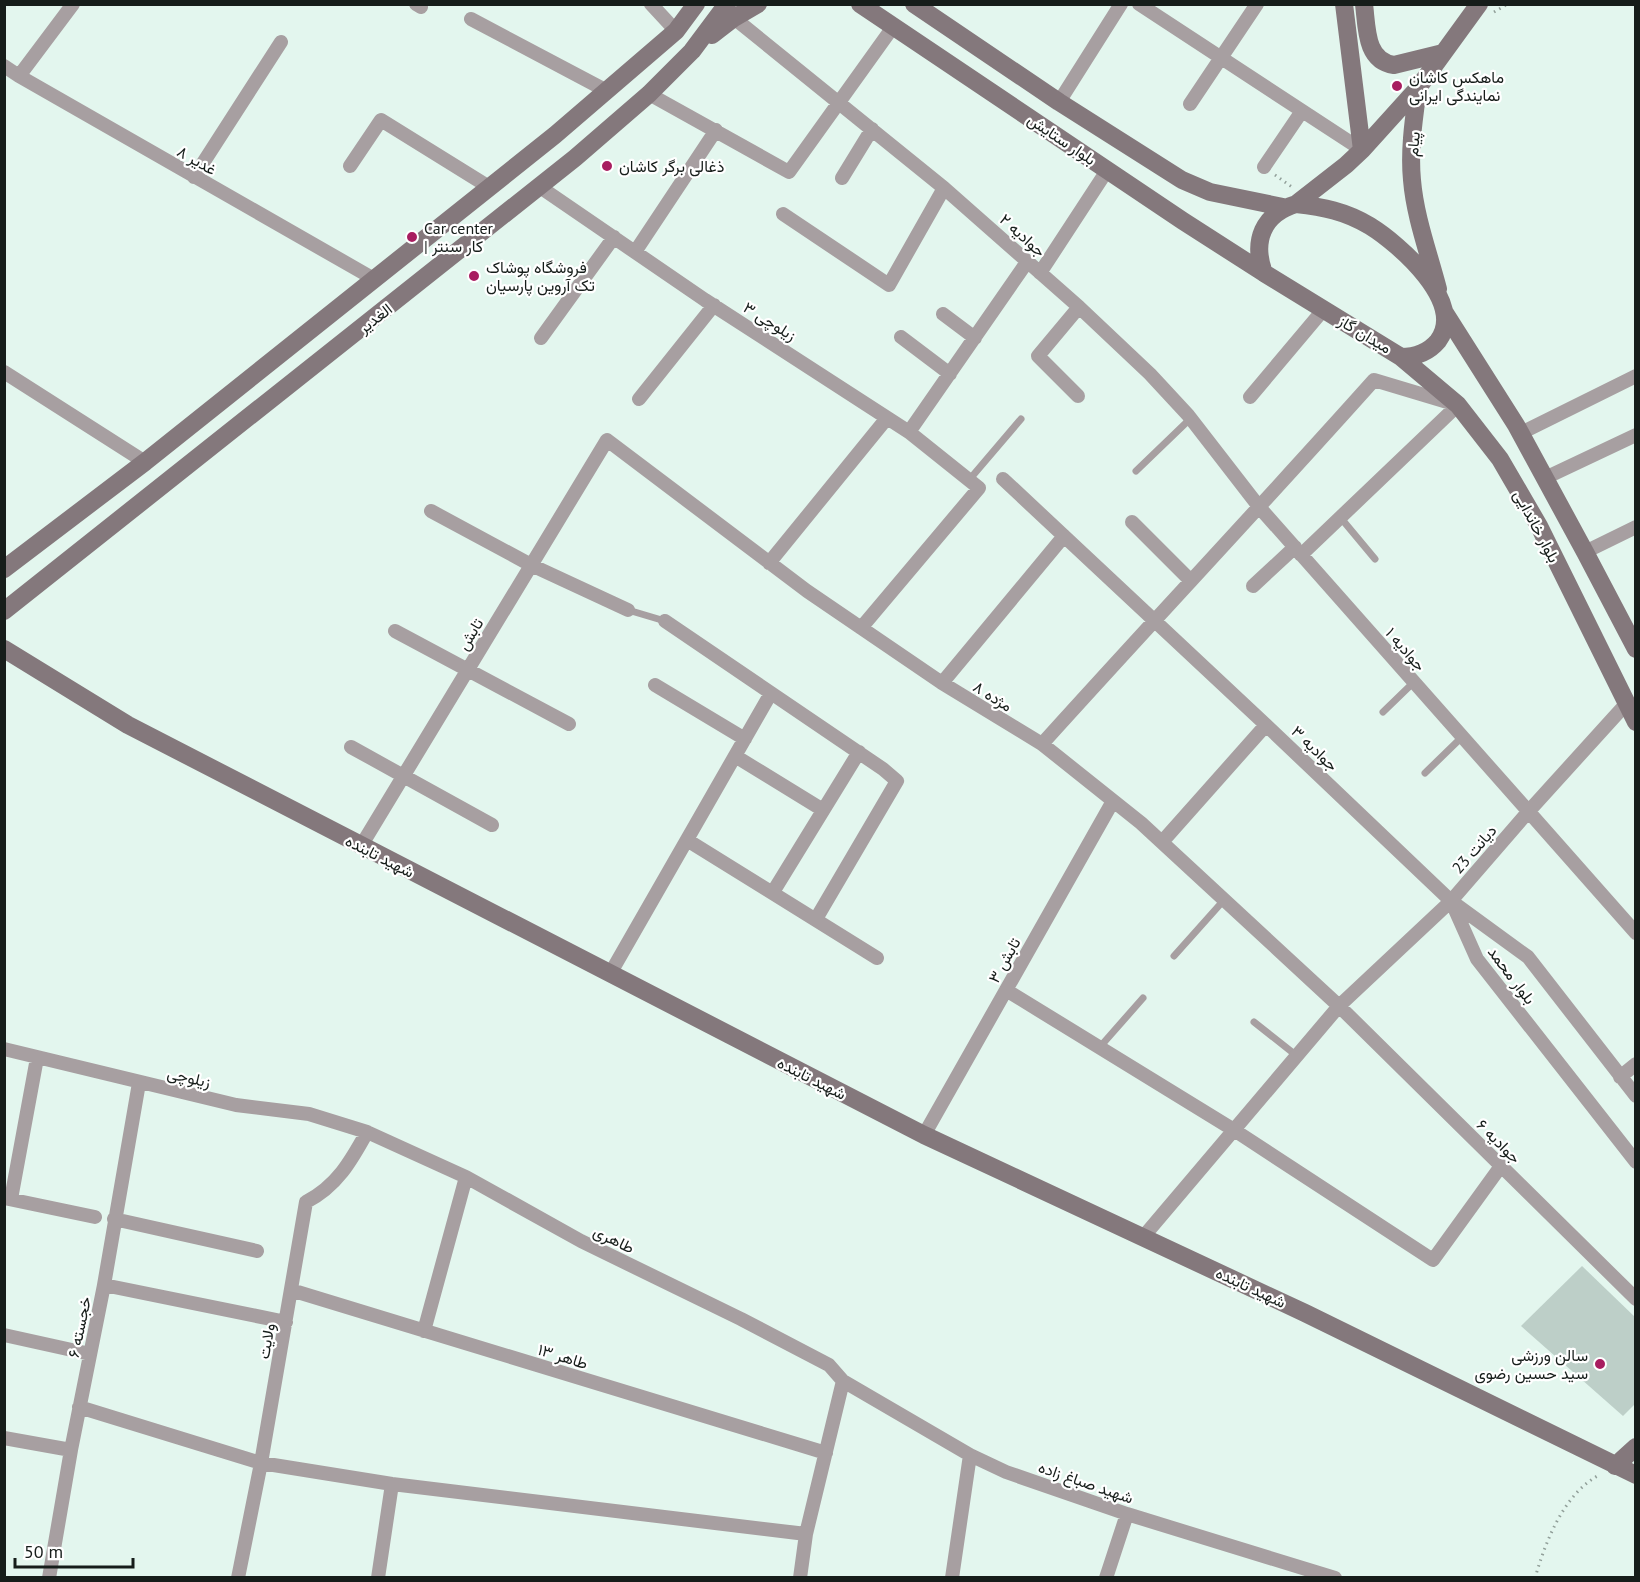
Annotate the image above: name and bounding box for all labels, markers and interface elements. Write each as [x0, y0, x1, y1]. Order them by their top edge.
place label: ماهکس کاشان نمایندگی ایرانی [1409, 67, 1504, 106]
marker: ماهکس کاشان نمایندگی ایرانی [1390, 79, 1404, 93]
street label: بلوار ستایش [1023, 109, 1100, 170]
street label: پیام [1402, 131, 1426, 157]
street label: غدیر ۸ [173, 141, 220, 180]
place label: ذغالی برگر کاشان [619, 156, 724, 177]
marker: ذغالی برگر کاشان [600, 159, 614, 173]
street label: جوادیه ۲ [995, 209, 1050, 262]
place label: Car center | کار سنتر [424, 218, 494, 257]
marker: Car center | کار سنتر [405, 230, 419, 244]
place label: فروشگاه پوشاک تک آروین پارسیان [486, 257, 595, 297]
marker: فروشگاه پوشاک تک آروین پارسیان [467, 269, 481, 283]
street label: زیلوچی ۳ [739, 297, 800, 347]
street label: الغدیر [353, 299, 397, 339]
street label: میدان گاز [1333, 310, 1395, 358]
street label: بلوار خاندایی [1509, 486, 1565, 566]
street label: تابش [453, 614, 488, 654]
street label: جوادیه ۱ [1381, 623, 1431, 676]
street label: مژده ۸ [969, 676, 1016, 717]
street label: جوادیه ۳ [1287, 721, 1343, 776]
street label: دیانت 23 [1447, 821, 1501, 877]
street label: شهید تابنده [342, 830, 418, 883]
street label: تابش ۳ [983, 934, 1025, 987]
street label: بلوار محمد [1483, 942, 1540, 1009]
street label: شهید تابنده [774, 1052, 850, 1105]
street label: زیلوچی [165, 1062, 213, 1094]
street label: جوادیه ۶ [1472, 1115, 1526, 1168]
street label: طاهری [590, 1221, 638, 1258]
street label: شهید تابنده [1212, 1262, 1289, 1313]
street label: خجسته ۶ [63, 1295, 95, 1359]
street label: ولایت [253, 1322, 280, 1361]
street label: طاهر ۱۳ [535, 1339, 590, 1374]
place label: سالن ورزشی سید حسین رضوی [1474, 1345, 1588, 1384]
marker: سالن ورزشی سید حسین رضوی [1593, 1357, 1607, 1371]
street label: شهید صباغ زاده [1035, 1456, 1136, 1509]
scale bar [15, 1531, 134, 1569]
text: 50 m [24, 1540, 63, 1563]

